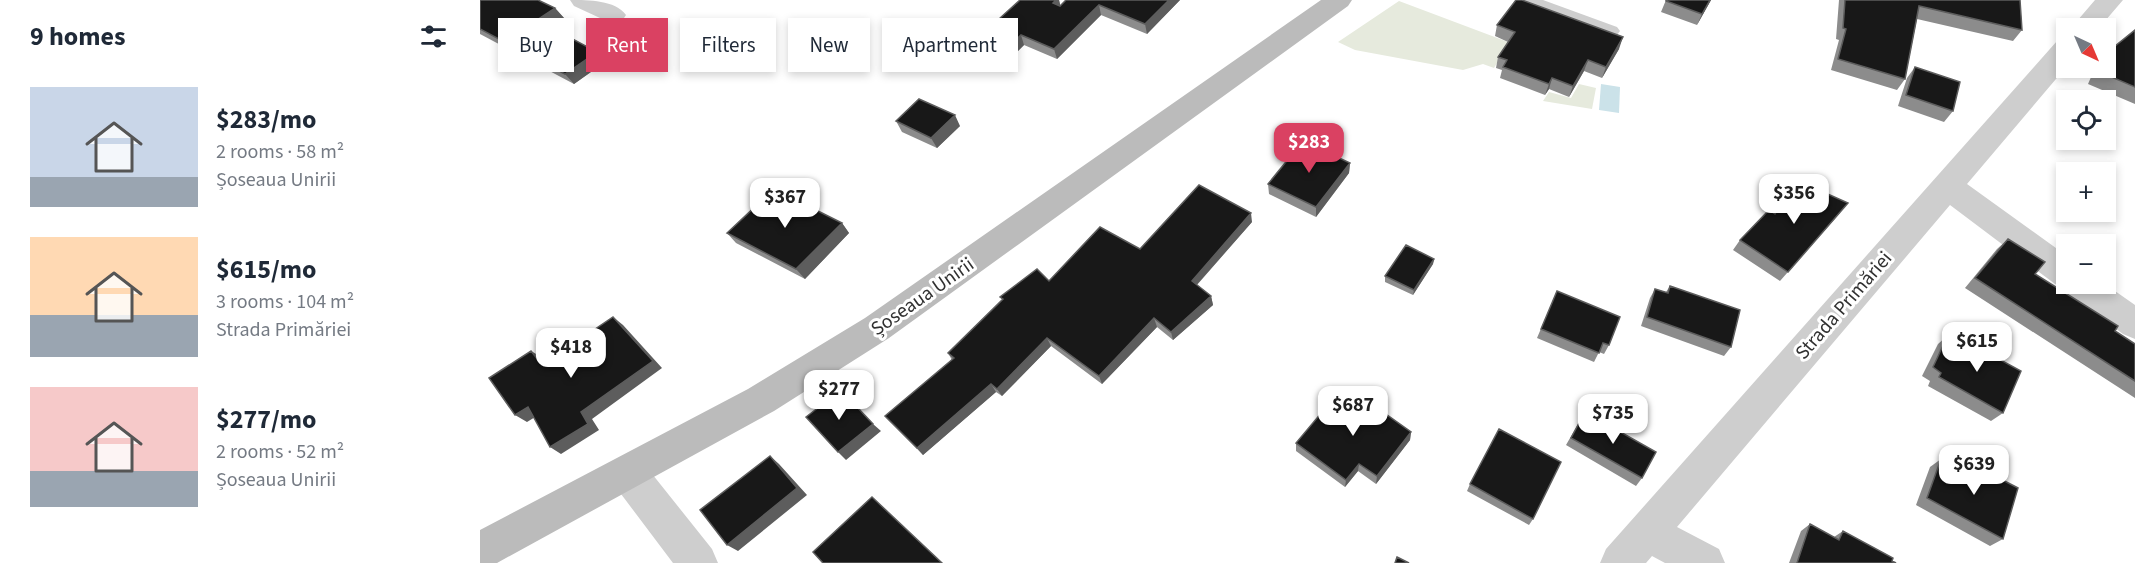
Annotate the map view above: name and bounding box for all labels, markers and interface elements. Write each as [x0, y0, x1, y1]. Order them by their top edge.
text: 9 homes [30, 18, 125, 55]
chip: Buy [498, 18, 574, 72]
chip: Rent [586, 18, 668, 72]
chip: Filters [680, 18, 776, 72]
chip: New [788, 18, 870, 72]
chip: Apartment [882, 18, 1018, 72]
north arrow [2056, 18, 2116, 78]
map controls [2056, 18, 2116, 294]
icon: filters [417, 20, 450, 53]
button: locate [2056, 90, 2116, 150]
text: $283/mo [216, 101, 316, 138]
icon: home [78, 111, 150, 183]
pin: $283 [1273, 123, 1345, 174]
text: $283 [1288, 128, 1330, 156]
text: 2 rooms · 58 m² [216, 138, 344, 166]
button: + [2056, 162, 2116, 222]
text: Șoseaua Unirii [216, 166, 336, 194]
pin: $356 [1758, 174, 1830, 225]
pin: $367 [749, 178, 821, 229]
text: $356 [1773, 179, 1815, 207]
text: $367 [764, 183, 806, 211]
button: − [2056, 234, 2116, 294]
street label: Strada Primăriei [1789, 245, 1899, 366]
text: $615/mo [216, 251, 316, 288]
street label: Șoseaua Unirii [865, 251, 980, 343]
icon: home [78, 261, 150, 333]
text: 3 rooms · 104 m² [216, 288, 354, 316]
text: Strada Primăriei [216, 316, 351, 344]
pin: $615 [1941, 322, 2013, 373]
text: $615 [1956, 327, 1998, 355]
pin: $418 [535, 328, 607, 379]
text: $418 [550, 333, 592, 361]
pin: $277 [803, 370, 875, 421]
text: $277 [818, 375, 860, 403]
pin: $687 [1317, 386, 1389, 437]
text: $687 [1332, 391, 1374, 419]
pin: $735 [1577, 394, 1649, 445]
text: $735 [1592, 399, 1634, 427]
text: $277/mo [216, 401, 316, 438]
icon: home [78, 411, 150, 483]
text: 2 rooms · 52 m² [216, 438, 344, 466]
pin: $639 [1938, 445, 2010, 496]
text: $639 [1953, 450, 1995, 478]
text: Șoseaua Unirii [216, 466, 336, 494]

